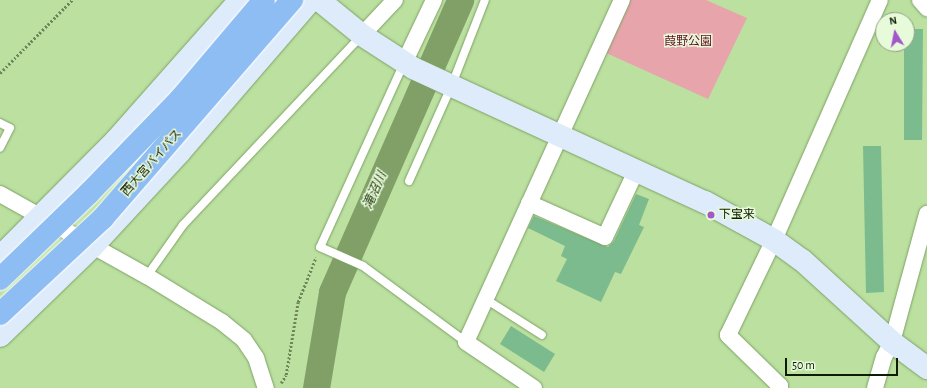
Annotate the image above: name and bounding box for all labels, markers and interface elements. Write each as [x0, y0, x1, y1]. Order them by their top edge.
north arrow [875, 12, 915, 52]
text: N [888, 15, 898, 27]
park label: 葭野公園 [664, 35, 712, 49]
street label: 西大宮バイパス [119, 127, 185, 199]
water label: 滝沼川 [361, 170, 391, 212]
place label: 下宝来 [719, 208, 755, 222]
marker: 下宝来 [706, 210, 716, 220]
scale bar [787, 350, 900, 376]
text: 50 m [792, 359, 815, 371]

